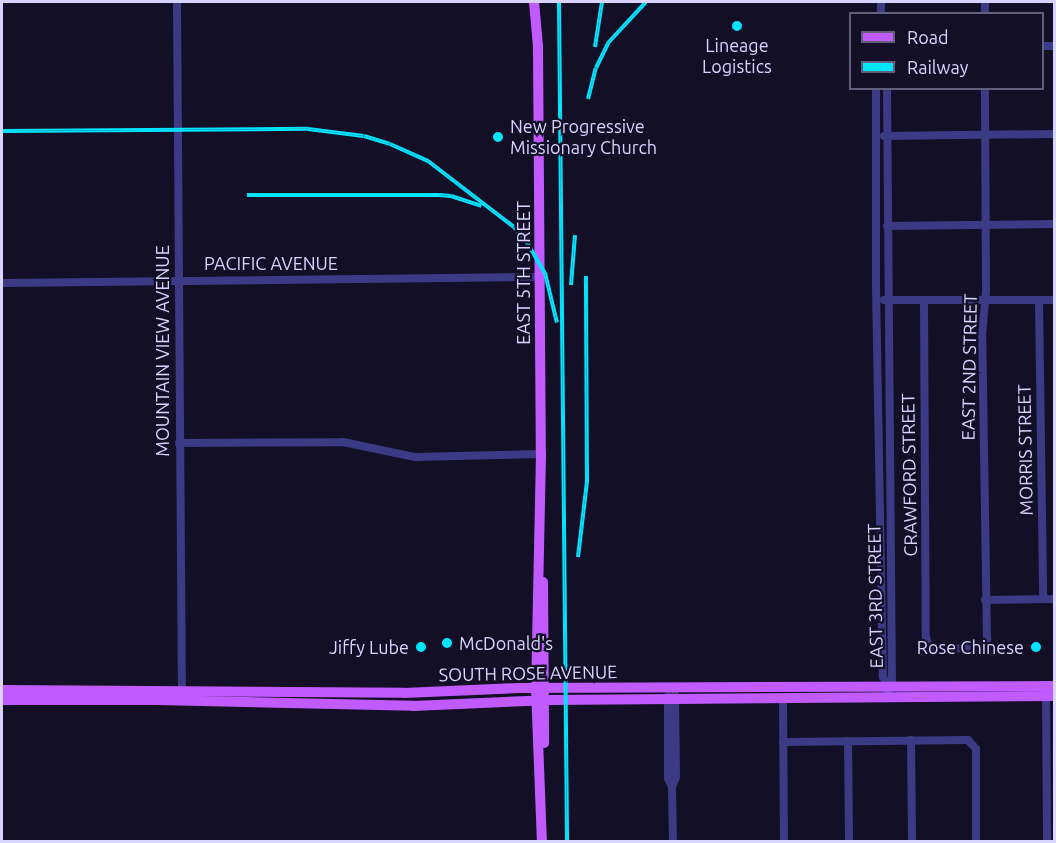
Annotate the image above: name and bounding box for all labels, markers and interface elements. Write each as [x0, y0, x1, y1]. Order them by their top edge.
legend [849, 12, 1044, 90]
marker: Lineage Logistics [730, 19, 744, 33]
text: Road [907, 27, 949, 47]
place label: Lineage Logistics [702, 35, 772, 78]
text: Railway [907, 57, 968, 77]
place label: New Progressive Missionary Church [510, 116, 657, 158]
marker: New Progressive Missionary Church [491, 130, 505, 144]
street label: EAST 5TH STREET [512, 201, 534, 345]
street label: MOUNTAIN VIEW AVENUE [151, 245, 173, 457]
street label: PACIFIC AVENUE [204, 252, 338, 274]
street label: EAST 2ND STREET [957, 294, 981, 440]
street label: MORRIS STREET [1013, 384, 1037, 516]
street label: CRAWFORD STREET [897, 393, 921, 557]
street label: EAST 3RD STREET [863, 523, 887, 669]
place label: McDonald's [459, 632, 553, 654]
place label: Jiffy Lube [329, 636, 409, 658]
marker: McDonald's [440, 636, 454, 650]
place label: Rose Chinese [917, 636, 1024, 658]
marker: Jiffy Lube [414, 640, 428, 654]
marker: Rose Chinese [1029, 640, 1043, 654]
street label: SOUTH ROSE AVENUE [438, 661, 618, 685]

